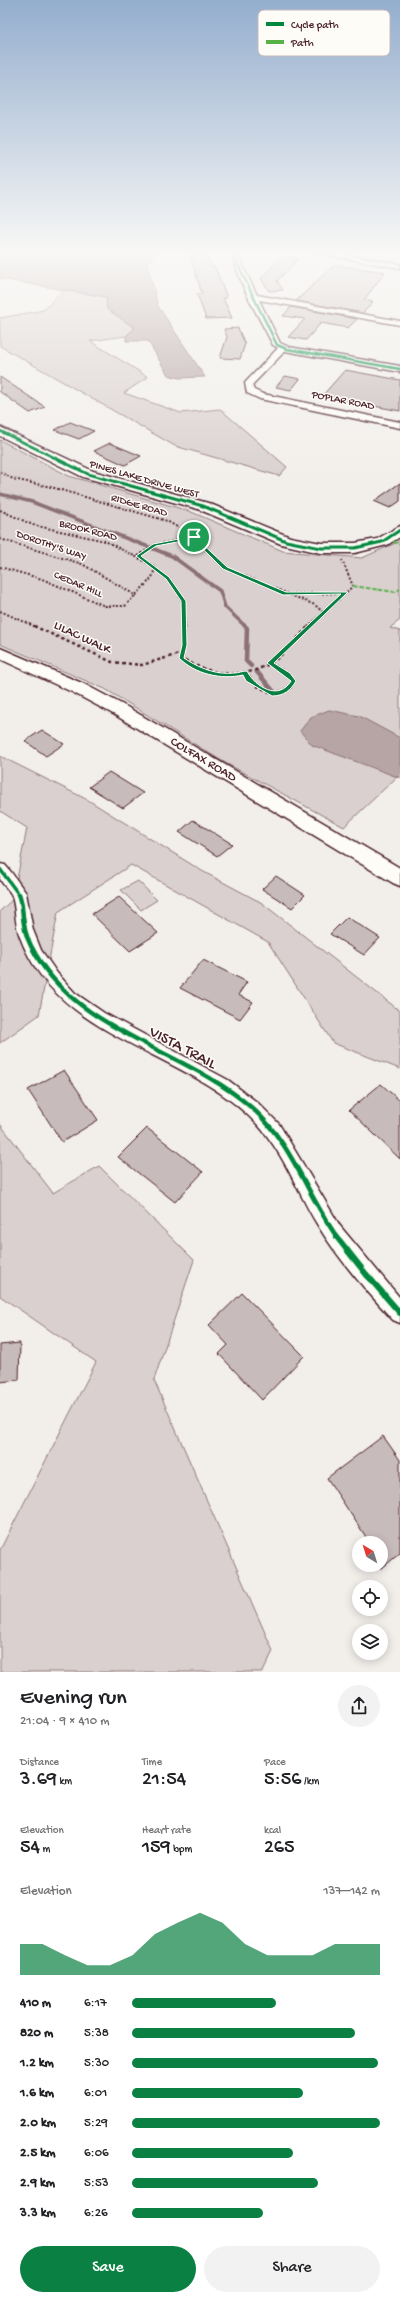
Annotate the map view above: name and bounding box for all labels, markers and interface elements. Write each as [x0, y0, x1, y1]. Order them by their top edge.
legend [258, 10, 390, 56]
text: Cycle path [291, 20, 339, 32]
text: Path [290, 38, 314, 50]
street label: POPLAR ROAD [310, 389, 376, 413]
street label: PINES LAKE DRIVE WEST [87, 458, 201, 502]
street label: RIDGE ROAD [109, 492, 169, 520]
street label: BROOK ROAD [57, 518, 119, 544]
pin [177, 520, 211, 554]
icon: arrive [183, 526, 205, 548]
street label: DOROTHY'S WAY [13, 528, 88, 564]
street label: CEDAR HILL [52, 569, 105, 601]
street label: LILAC WALK [51, 618, 115, 658]
street label: COLFAX ROAD [167, 734, 239, 786]
street label: VISTA TRAIL [144, 1023, 220, 1075]
north arrow [352, 1536, 388, 1572]
map controls [352, 1536, 388, 1660]
button: locate [352, 1580, 388, 1616]
button: layers [352, 1624, 388, 1660]
button: share [338, 1685, 380, 1727]
text: Evening run [20, 1686, 127, 1712]
text: 21:04 · 9 × 410 m [20, 1714, 110, 1729]
text: Distance [20, 1757, 59, 1769]
text: Time [142, 1757, 162, 1769]
text: Pace [264, 1757, 286, 1769]
text: 3.69 [20, 1769, 57, 1792]
text: 21:54 [142, 1769, 186, 1792]
text: 5:56 [264, 1769, 301, 1792]
text: km [57, 1776, 72, 1788]
text: /km [301, 1776, 319, 1788]
text: Elevation [20, 1825, 64, 1837]
text: Heart rate [142, 1825, 191, 1837]
text: kcal [264, 1825, 281, 1837]
text: 54 [20, 1837, 40, 1860]
text: 159 [142, 1837, 171, 1860]
text: 265 [264, 1837, 294, 1860]
text: m [40, 1844, 50, 1856]
text: bpm [171, 1844, 192, 1856]
text: Elevation [20, 1884, 72, 1899]
text: 137–142 m [323, 1884, 380, 1899]
text: 410 m [20, 1996, 51, 2011]
text: 6:17 [84, 1996, 107, 2011]
text: 820 m [20, 2026, 53, 2041]
text: 5:38 [84, 2026, 109, 2041]
text: 1.2 km [20, 2056, 54, 2071]
text: 5:30 [84, 2056, 109, 2071]
text: 1.6 km [20, 2086, 54, 2101]
text: 6:01 [84, 2086, 107, 2101]
text: 2.0 km [20, 2116, 56, 2131]
text: 5:29 [84, 2116, 108, 2131]
text: 2.5 km [20, 2146, 55, 2161]
text: 6:06 [84, 2146, 109, 2161]
text: 2.9 km [20, 2176, 55, 2191]
text: 5:53 [84, 2176, 109, 2191]
text: 3.3 km [20, 2206, 56, 2221]
text: 6:26 [84, 2206, 108, 2221]
button: Save [20, 2246, 196, 2292]
button: Share [204, 2246, 380, 2292]

